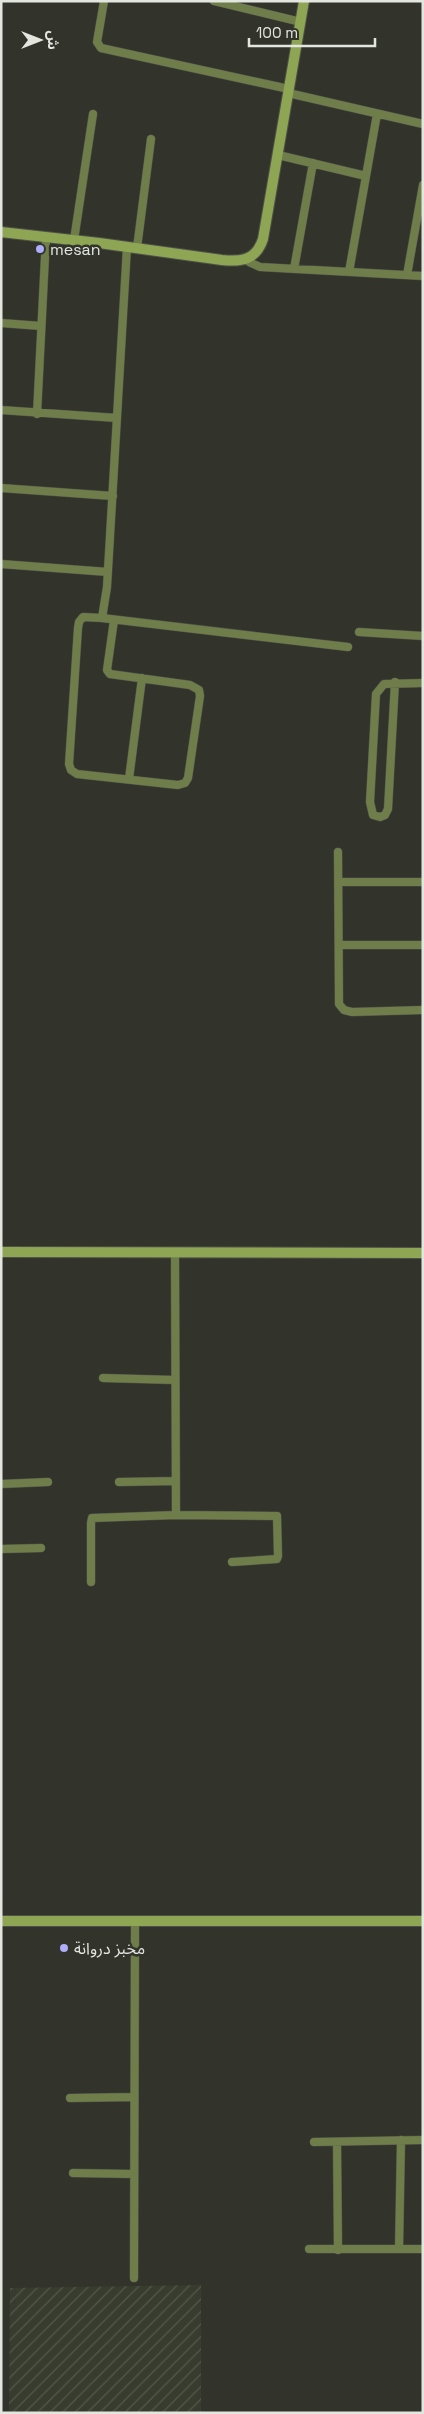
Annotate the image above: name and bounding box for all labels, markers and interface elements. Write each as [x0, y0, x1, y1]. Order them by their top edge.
north arrow [15, 15, 65, 65]
scale bar [249, 15, 375, 47]
text: 100 m [256, 23, 298, 42]
text: ش [44, 30, 62, 50]
place label: mesan [50, 239, 101, 260]
marker: mesan [34, 243, 46, 255]
place label: مخبز دروانة [74, 1938, 145, 1959]
marker: مخبز دروانة [58, 1942, 70, 1954]

